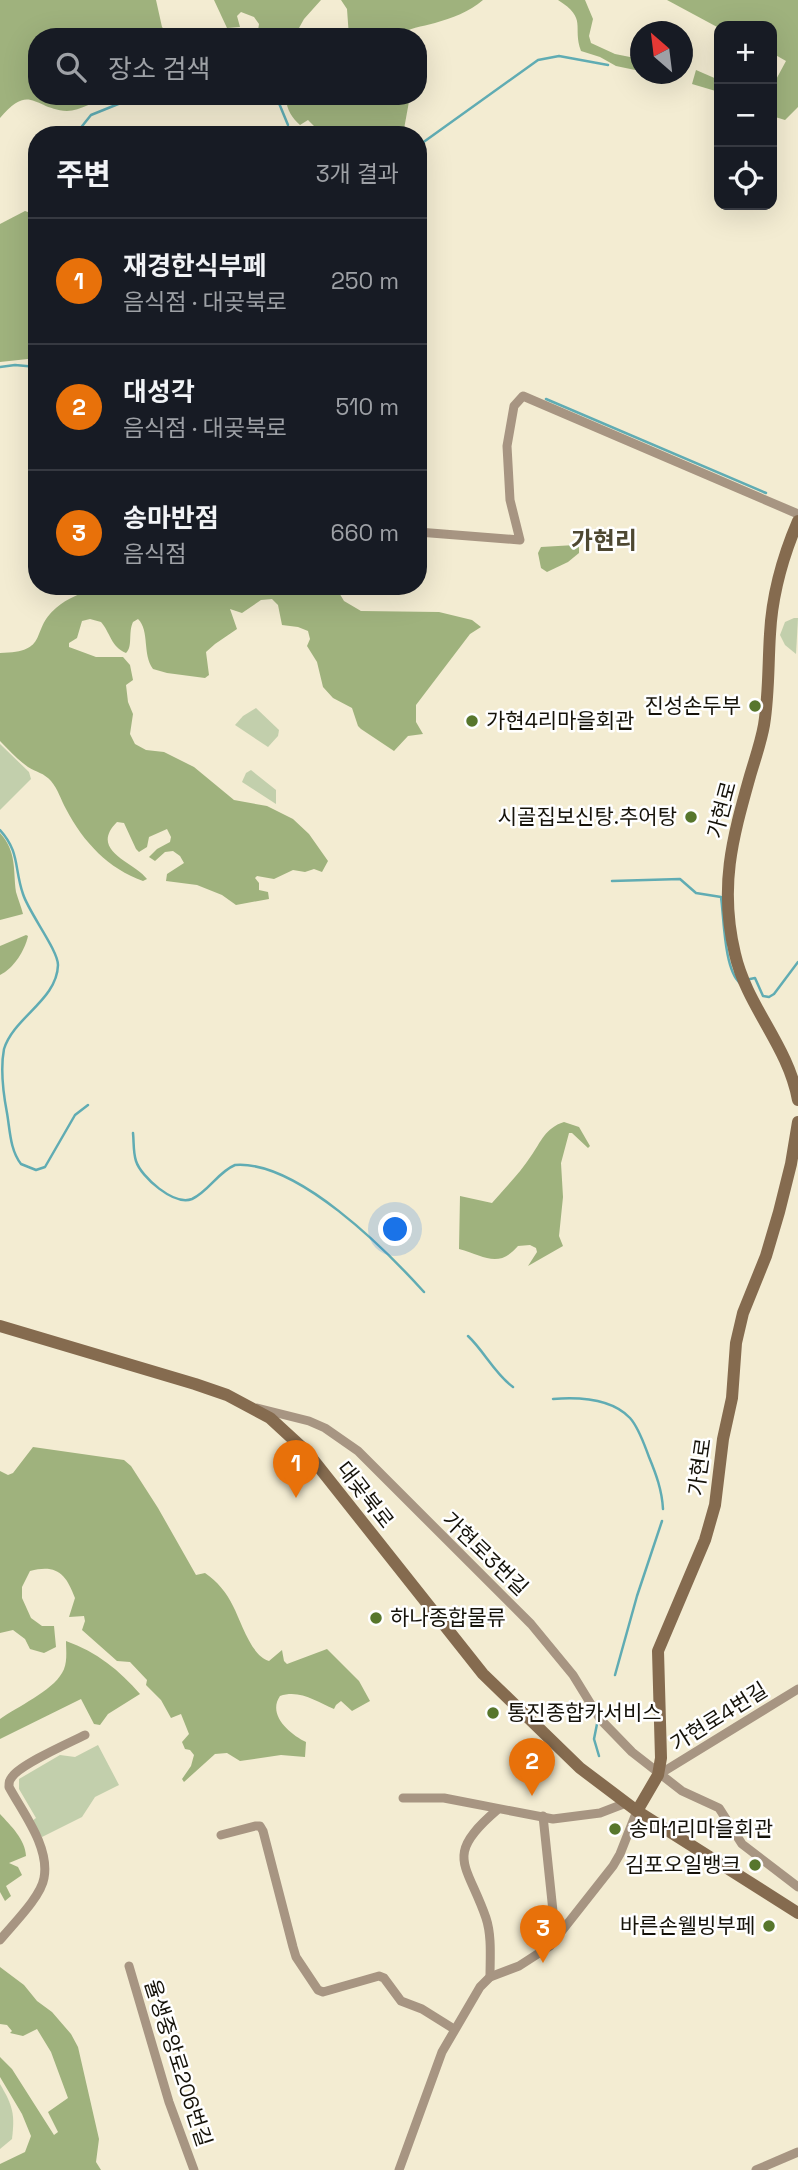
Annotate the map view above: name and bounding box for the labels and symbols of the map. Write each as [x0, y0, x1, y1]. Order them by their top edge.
north arrow [630, 21, 693, 84]
district label: 가현리 [571, 525, 637, 556]
place label: 진성손두부 [644, 692, 741, 719]
marker: 진성손두부 [747, 698, 763, 714]
place label: 가현4리마을회관 [486, 707, 634, 734]
marker: 가현4리마을회관 [464, 713, 480, 729]
street label: 가현로 [701, 778, 742, 841]
place label: 시골집보신탕.추어탕 [498, 803, 677, 830]
marker: 시골집보신탕.추어탕 [683, 809, 699, 825]
your location [378, 1212, 412, 1246]
street label: 가현로 [682, 1436, 717, 1498]
pin: 1 [273, 1440, 319, 1498]
street label: 대곶북로 [331, 1456, 400, 1533]
street label: 가현로3번길 [437, 1506, 534, 1601]
place label: 하나종합물류 [390, 1604, 506, 1631]
marker: 하나종합물류 [368, 1610, 384, 1626]
street label: 가현로4번길 [665, 1676, 772, 1757]
place label: 통진종합카서비스 [507, 1699, 662, 1726]
marker: 통진종합카서비스 [485, 1705, 501, 1721]
pin: 2 [509, 1738, 555, 1796]
place label: 송마1리마을회관 [629, 1815, 773, 1842]
marker: 송마1리마을회관 [607, 1821, 623, 1837]
place label: 김포오일뱅크 [625, 1851, 741, 1878]
marker: 김포오일뱅크 [747, 1857, 763, 1873]
pin: 3 [520, 1905, 566, 1963]
place label: 바른손웰빙부페 [620, 1912, 755, 1939]
marker: 바른손웰빙부페 [761, 1918, 777, 1934]
street label: 율생중앙로206번길 [139, 1976, 218, 2150]

